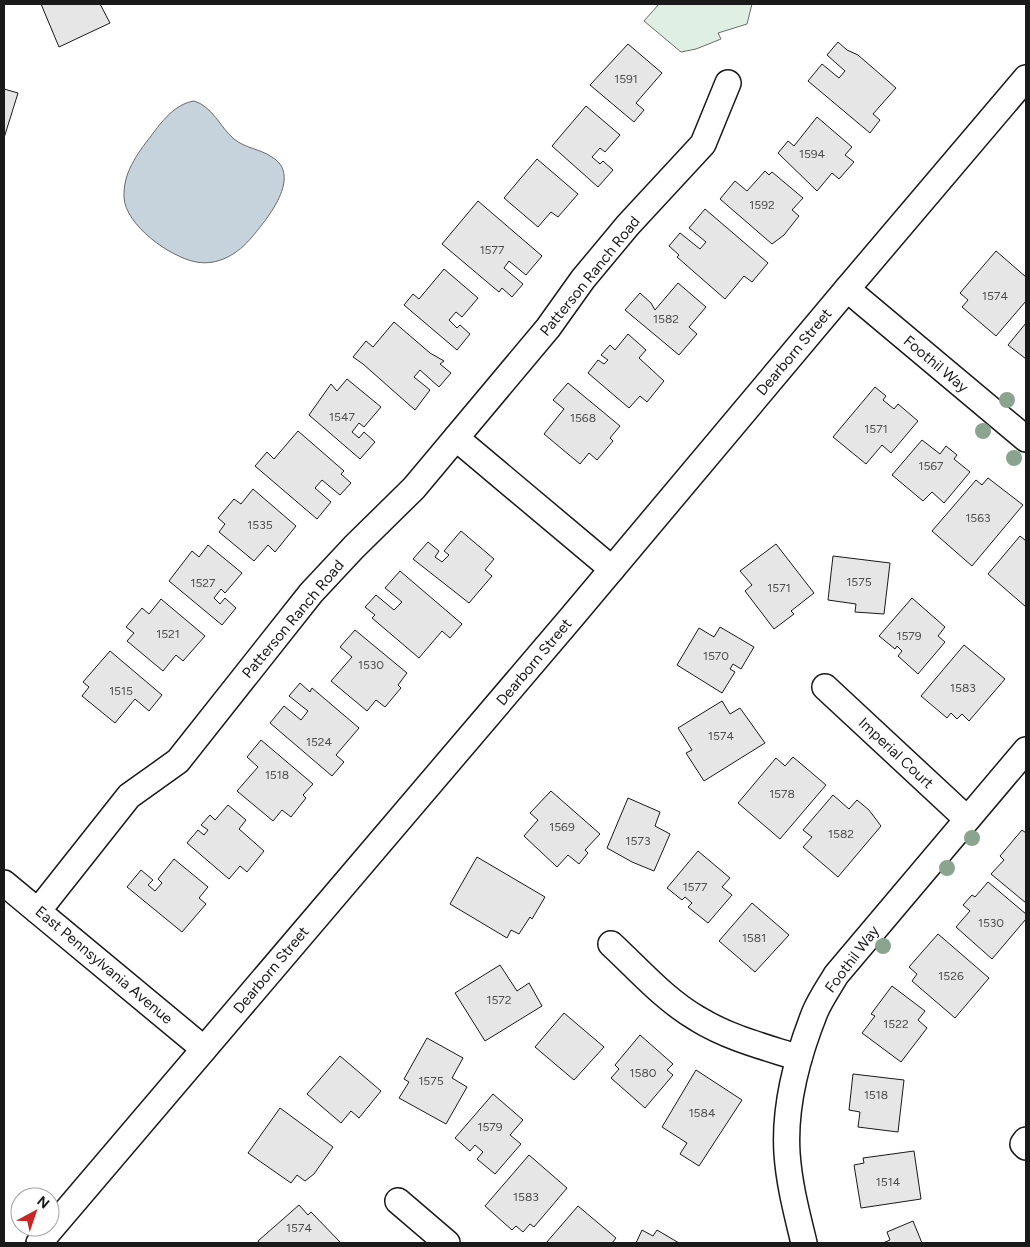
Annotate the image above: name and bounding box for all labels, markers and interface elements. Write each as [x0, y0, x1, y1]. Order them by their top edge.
house number: 1591 [614, 72, 638, 86]
house number: 1594 [799, 147, 826, 161]
house number: 1592 [749, 198, 775, 212]
street label: Patterson Ranch Road [536, 213, 644, 339]
house number: 1577 [480, 243, 505, 257]
house number: 1574 [982, 289, 1008, 303]
street label: Dearborn Street [752, 305, 836, 399]
house number: 1582 [653, 312, 679, 326]
street label: Foothil Way [900, 332, 972, 396]
house number: 1547 [329, 410, 355, 424]
house number: 1568 [570, 411, 596, 425]
house number: 1571 [864, 422, 888, 436]
house number: 1567 [918, 459, 944, 473]
house number: 1563 [965, 511, 991, 525]
house number: 1535 [247, 518, 273, 532]
street label: Patterson Ranch Road [238, 556, 348, 682]
house number: 1575 [846, 575, 872, 589]
house number: 1527 [190, 576, 216, 590]
house number: 1571 [767, 581, 791, 595]
street label: Dearborn Street [492, 615, 576, 709]
house number: 1521 [156, 627, 180, 641]
house number: 1579 [896, 629, 922, 643]
house number: 1570 [703, 649, 729, 663]
house number: 1530 [358, 658, 384, 672]
house number: 1583 [950, 681, 976, 695]
house number: 1515 [109, 684, 133, 698]
street label: Imperial Court [855, 714, 937, 792]
house number: 1574 [708, 729, 734, 743]
house number: 1524 [306, 735, 333, 749]
house number: 1518 [265, 768, 289, 782]
house number: 1578 [769, 787, 795, 801]
house number: 1569 [549, 820, 575, 834]
house number: 1582 [828, 827, 854, 841]
house number: 1573 [626, 834, 650, 848]
house number: 1577 [683, 880, 708, 894]
street label: East Pennsylvania Avenue [32, 902, 176, 1028]
house number: 1530 [978, 916, 1004, 930]
street label: Foothil Way [821, 922, 883, 996]
street label: Dearborn Street [229, 923, 313, 1017]
house number: 1581 [742, 931, 766, 945]
house number: 1526 [938, 969, 964, 983]
house number: 1572 [486, 993, 512, 1007]
house number: 1522 [883, 1017, 909, 1031]
house number: 1580 [630, 1066, 657, 1080]
house number: 1575 [418, 1074, 444, 1088]
house number: 1518 [864, 1088, 888, 1102]
house number: 1584 [689, 1106, 716, 1120]
house number: 1579 [477, 1120, 503, 1134]
house number: 1514 [876, 1175, 901, 1189]
north arrow [10, 1187, 60, 1237]
house number: 1583 [513, 1190, 539, 1204]
text: N [33, 1192, 53, 1212]
house number: 1574 [286, 1221, 312, 1235]

